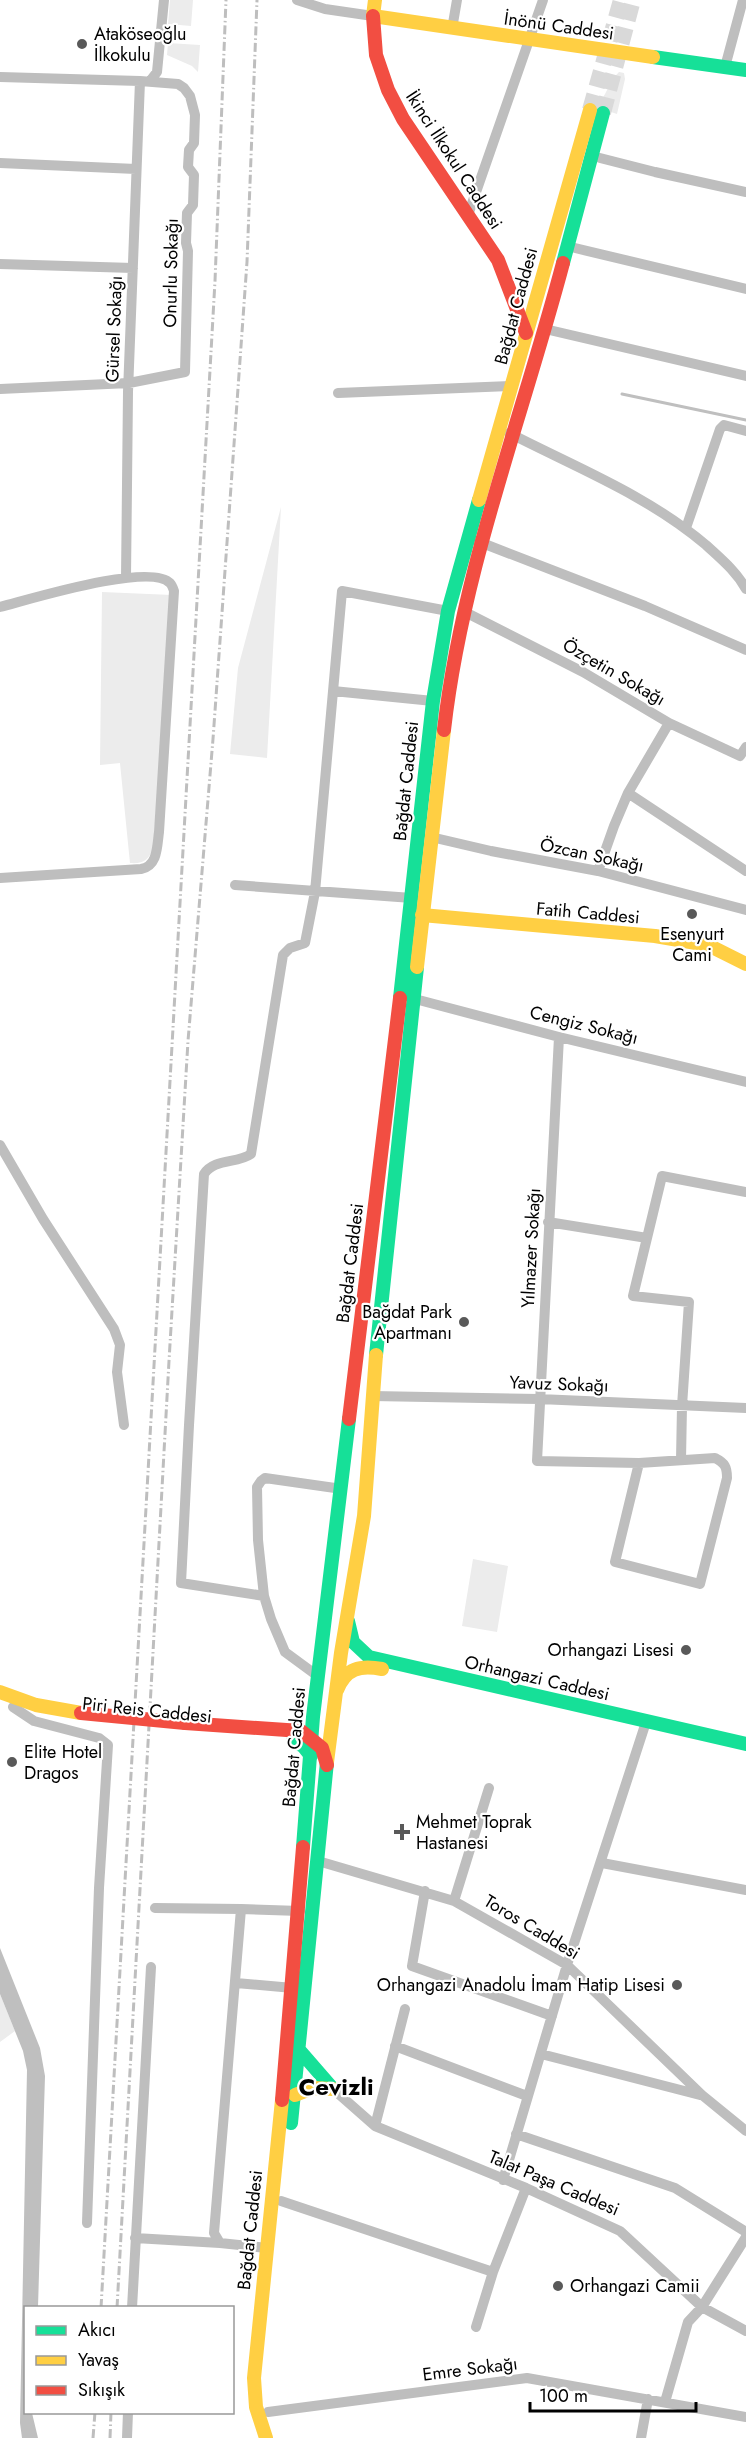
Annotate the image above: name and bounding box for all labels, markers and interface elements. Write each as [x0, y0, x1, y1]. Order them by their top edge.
street label: İnönü Caddesi [502, 5, 616, 47]
place label: Ataköseoğlu İlkokulu [94, 21, 187, 68]
marker: Ataköseoğlu İlkokulu [75, 37, 89, 51]
street label: İkinci İlkokul Caddesi [399, 86, 509, 234]
street label: Onurlu Sokağı [157, 218, 185, 328]
street label: Bağdat Caddesi [488, 245, 544, 367]
street label: Gürsel Sokağı [99, 275, 129, 383]
street label: Özçetin Sokağı [558, 632, 670, 712]
street label: Bağdat Caddesi [387, 720, 425, 842]
street label: Özcan Sokağı [538, 831, 646, 879]
street label: Fatih Caddesi [535, 896, 641, 930]
marker: Esenyurt Cami [685, 907, 699, 921]
place label: Esenyurt Cami [660, 921, 724, 968]
street label: Cengiz Sokağı [527, 999, 641, 1051]
street label: Yılmazer Sokağı [515, 1187, 547, 1309]
street label: Bağdat Caddesi [330, 1202, 370, 1324]
place label: Bağdat Park Apartmanı [362, 1299, 452, 1346]
marker: Bağdat Park Apartmanı [457, 1315, 471, 1329]
street label: Yavuz Sokağı [509, 1369, 609, 1399]
place label: Orhangazi Lisesi [548, 1637, 674, 1663]
marker: Orhangazi Lisesi [679, 1643, 693, 1657]
street label: Orhangazi Caddesi [462, 1649, 612, 1707]
street label: Bağdat Caddesi [276, 1686, 312, 1808]
street label: Piri Reis Caddesi [81, 1690, 213, 1730]
place label: Elite Hotel Dragos [24, 1739, 102, 1786]
marker: Elite Hotel Dragos [5, 1755, 19, 1769]
place label: Mehmet Toprak Hastanesi [416, 1809, 532, 1856]
marker: Mehmet Toprak Hastanesi [393, 1823, 411, 1841]
street label: Toros Caddesi [479, 1888, 585, 1966]
place label: Orhangazi Anadolu İmam Hatip Lisesi [377, 1972, 665, 1998]
marker: Orhangazi Anadolu İmam Hatip Lisesi [670, 1978, 684, 1992]
district label: Cevizli [298, 2069, 374, 2104]
street label: Talat Paşa Caddesi [485, 2144, 623, 2222]
street label: Bağdat Caddesi [231, 2169, 269, 2291]
place label: Orhangazi Camii [570, 2273, 700, 2299]
marker: Orhangazi Camii [551, 2279, 565, 2293]
legend [24, 2306, 234, 2414]
text: Akıcı [78, 2317, 116, 2343]
text: Yavaş [78, 2347, 119, 2373]
street label: Emre Sokağı [421, 2350, 519, 2388]
scale bar [530, 2375, 696, 2413]
text: Sıkışık [78, 2377, 125, 2403]
text: 100 m [539, 2383, 588, 2409]

